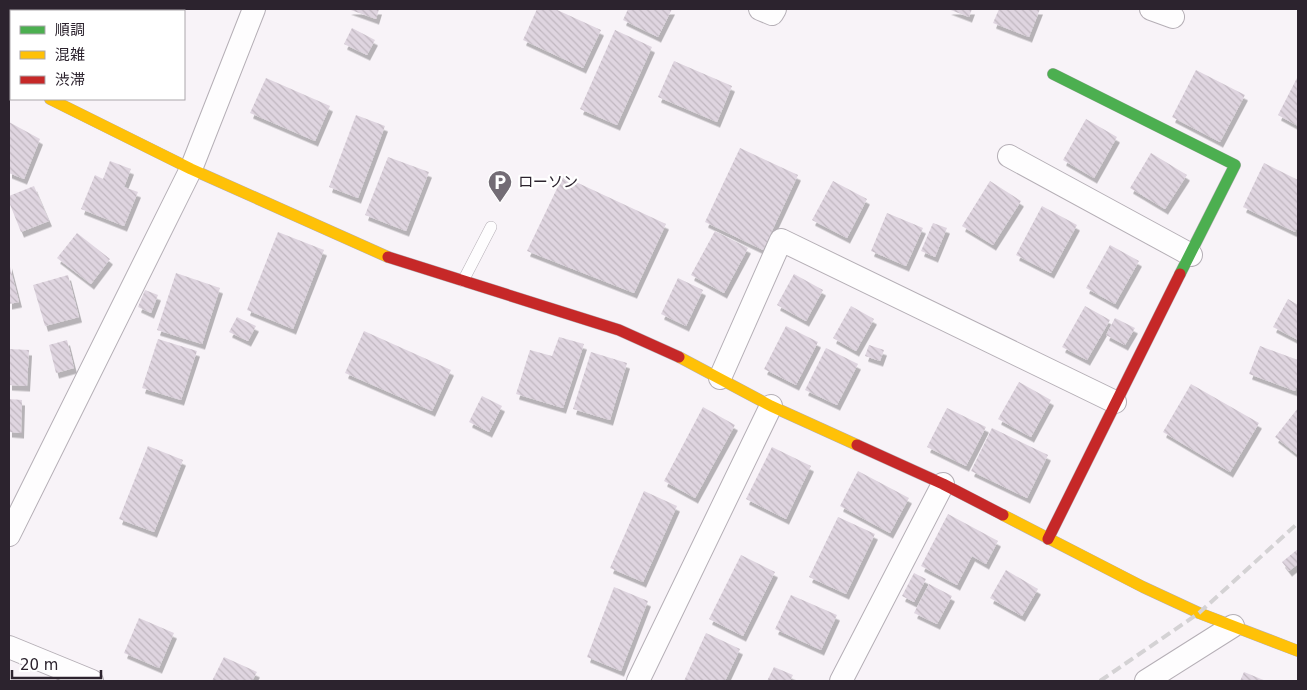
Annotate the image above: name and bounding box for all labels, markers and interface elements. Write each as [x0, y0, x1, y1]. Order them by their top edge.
legend [10, 10, 185, 100]
text: 順調 [55, 21, 85, 39]
text: 混雑 [55, 46, 85, 64]
text: 渋滞 [55, 71, 85, 89]
parking icon: ローソン [487, 169, 513, 203]
place label: ローソン [518, 173, 578, 191]
scale bar [12, 648, 101, 680]
text: 20 m [20, 656, 58, 674]

